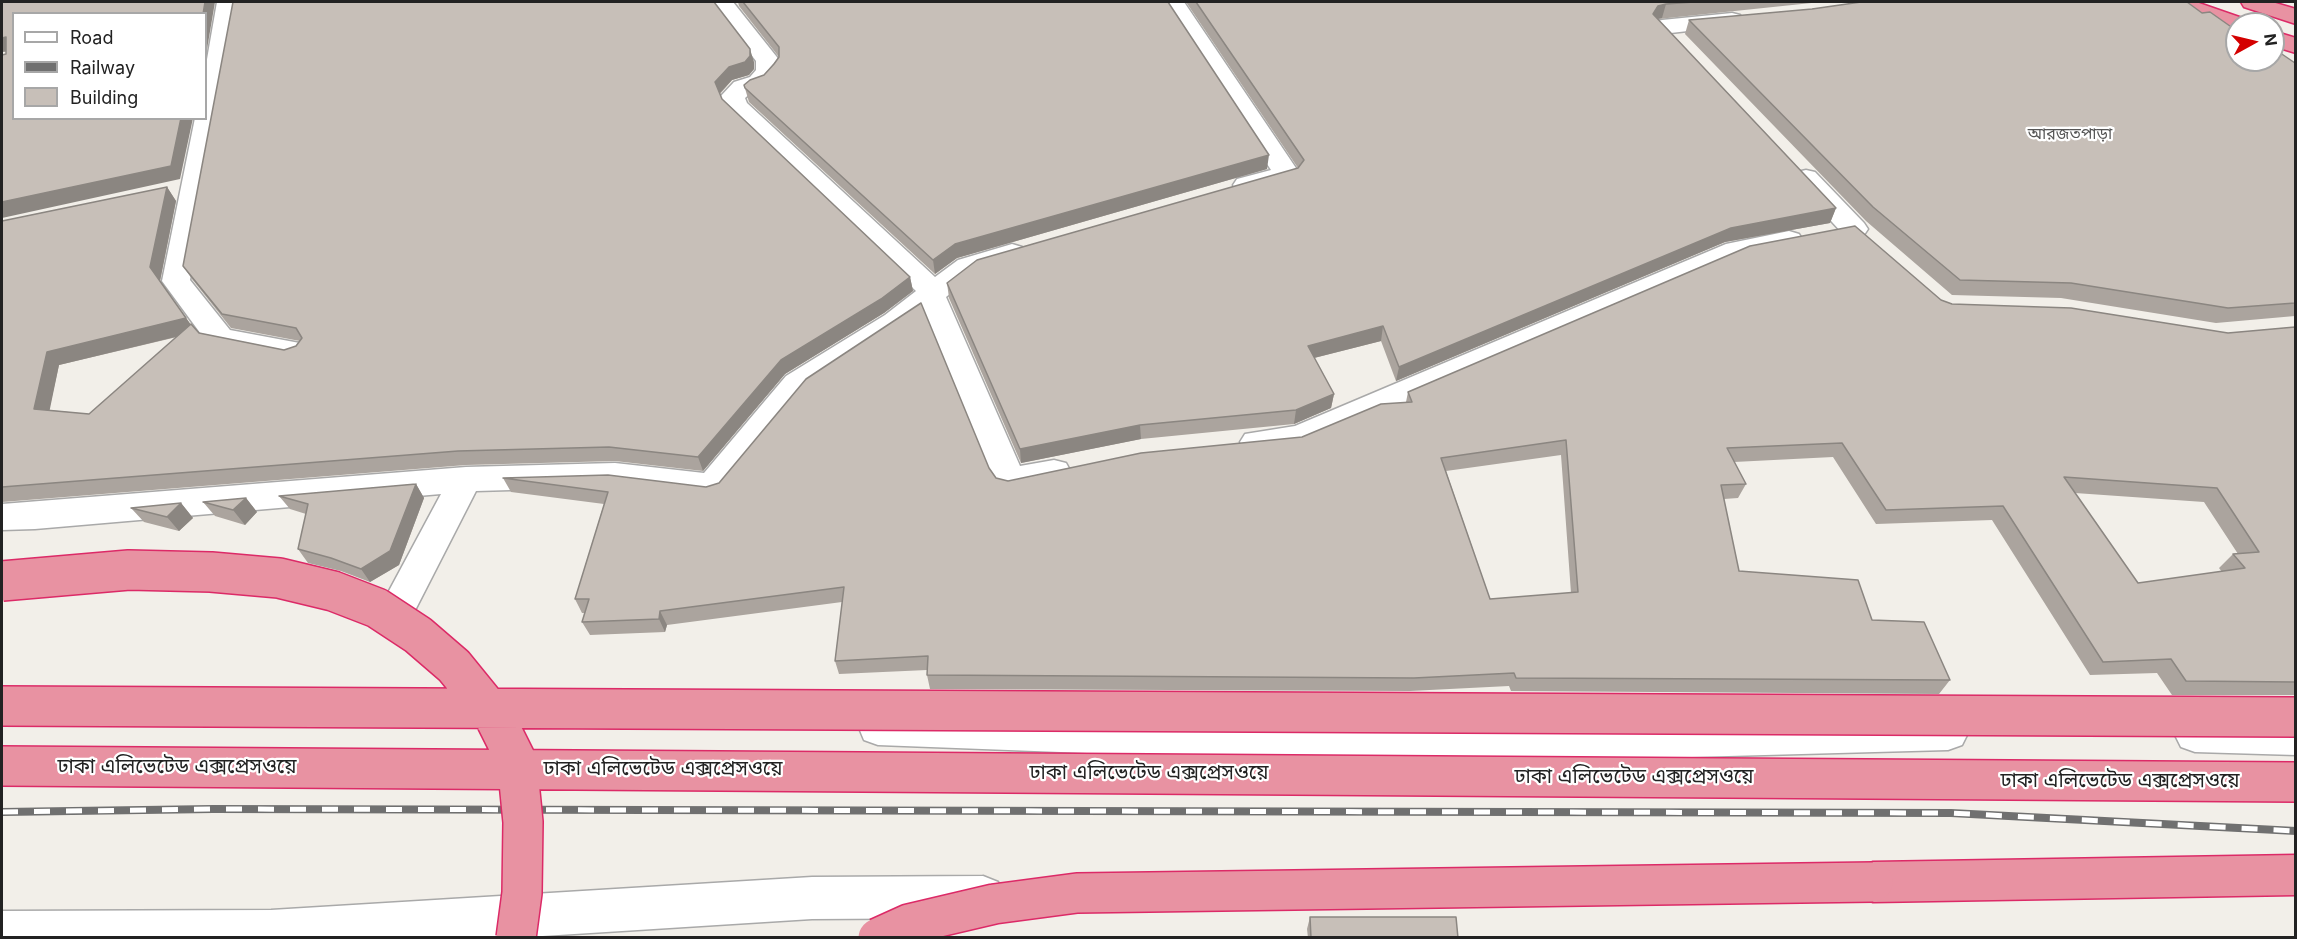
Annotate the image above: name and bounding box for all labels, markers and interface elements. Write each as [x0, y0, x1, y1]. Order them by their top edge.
legend [12, 12, 207, 120]
north arrow [2225, 12, 2285, 72]
text: Road [70, 27, 113, 48]
text: N [2260, 32, 2282, 47]
text: Railway [70, 57, 135, 78]
text: Building [70, 87, 138, 108]
district label: আরজতপাড়া [2028, 124, 2112, 144]
street label: ঢাকা এলিভেটেড এক্সপ্রেসওয়ে [57, 755, 297, 779]
street label: ঢাকা এলিভেটেড এক্সপ্রেসওয়ে [543, 757, 783, 781]
street label: ঢাকা এলিভেটেড এক্সপ্রেসওয়ে [1029, 761, 1269, 785]
street label: ঢাকা এলিভেটেড এক্সপ্রেসওয়ে [1514, 765, 1754, 789]
street label: ঢাকা এলিভেটেড এক্সপ্রেসওয়ে [2000, 769, 2240, 793]

